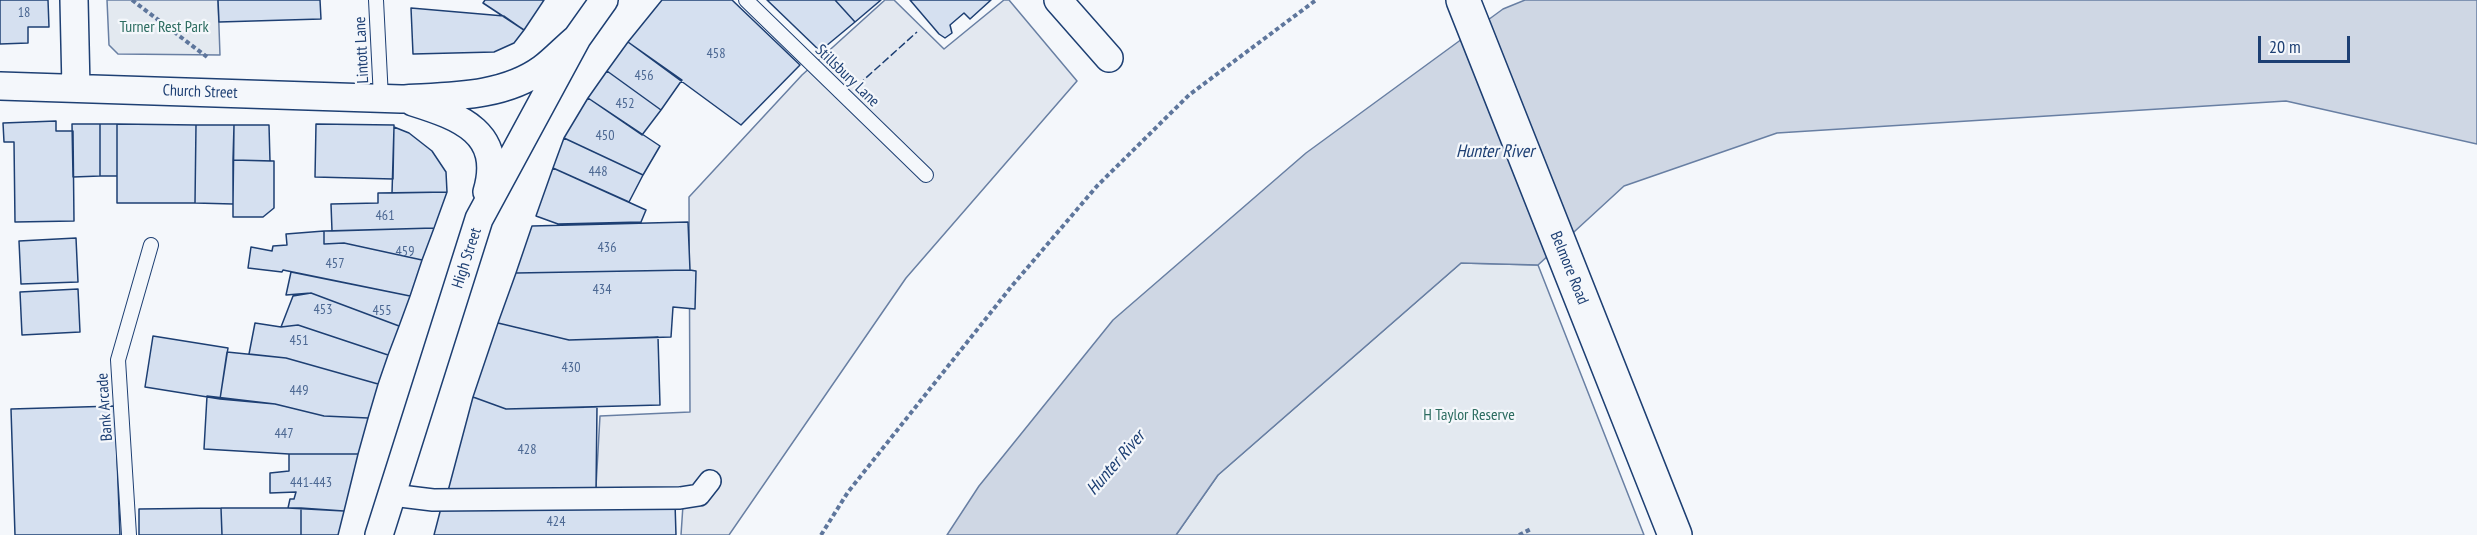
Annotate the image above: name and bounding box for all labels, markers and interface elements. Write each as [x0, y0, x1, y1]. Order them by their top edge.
house number: 18 [18, 5, 30, 21]
street label: Lintott Lane [351, 16, 373, 84]
park label: Turner Rest Park [119, 17, 209, 37]
scale bar [2261, 24, 2352, 62]
text: 20 m [2269, 35, 2301, 58]
street label: Stillsbury Lane [811, 41, 883, 111]
house number: 458 [707, 46, 725, 62]
house number: 456 [635, 68, 653, 84]
street label: Church Street [162, 81, 238, 103]
house number: 452 [616, 96, 634, 112]
house number: 450 [596, 128, 614, 144]
water label: Hunter River [1456, 141, 1534, 163]
house number: 448 [589, 164, 607, 180]
house number: 461 [376, 208, 394, 224]
street label: High Street [448, 225, 486, 291]
street label: Belmore Road [1546, 229, 1592, 307]
house number: 436 [598, 240, 616, 256]
house number: 459 [396, 244, 414, 260]
house number: 457 [326, 256, 344, 272]
house number: 434 [593, 282, 611, 298]
house number: 453 [314, 302, 332, 318]
house number: 455 [373, 303, 391, 319]
house number: 451 [290, 333, 308, 349]
house number: 430 [562, 360, 580, 376]
street label: Bank Arcade [93, 372, 117, 442]
house number: 449 [290, 383, 308, 399]
park label: H Taylor Reserve [1423, 405, 1515, 425]
house number: 447 [275, 426, 293, 442]
water label: Hunter River [1082, 426, 1150, 500]
house number: 428 [518, 442, 536, 458]
house number: 441-443 [290, 475, 332, 491]
house number: 424 [547, 514, 565, 530]

